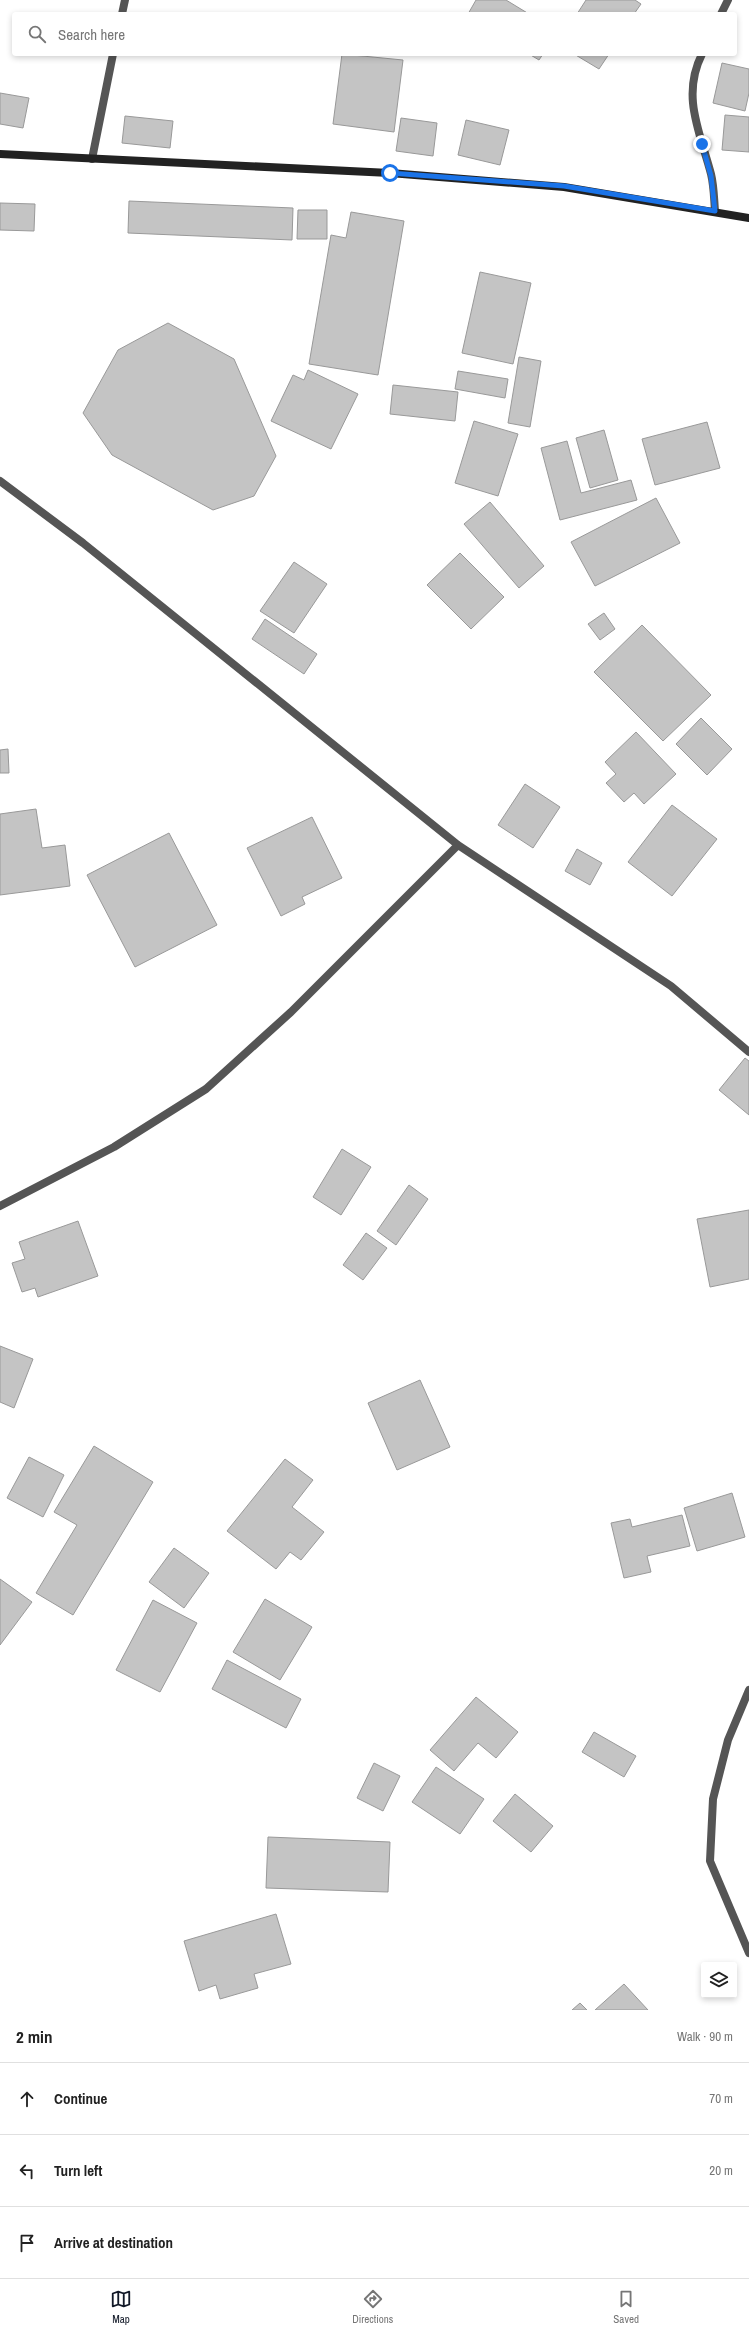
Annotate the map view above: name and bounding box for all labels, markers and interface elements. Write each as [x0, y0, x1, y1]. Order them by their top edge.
search box [12, 12, 737, 56]
icon: search [26, 23, 48, 45]
text: Search here [58, 24, 125, 45]
route end [693, 135, 711, 153]
route start [381, 164, 399, 182]
map controls [701, 1962, 737, 1998]
button: layers [701, 1962, 737, 1998]
text: 2 min [16, 2025, 52, 2048]
text: Walk · 90 m [677, 2028, 733, 2045]
icon: ahead [16, 2088, 38, 2110]
text: Continue [54, 2088, 107, 2109]
text: 70 m [709, 2090, 733, 2107]
icon: left [16, 2160, 38, 2182]
text: Turn left [54, 2160, 102, 2181]
text: 20 m [709, 2162, 733, 2179]
icon: arrive [16, 2232, 38, 2254]
text: Arrive at destination [54, 2232, 173, 2253]
tab: Map [110, 2288, 132, 2326]
tab: Directions [352, 2288, 393, 2326]
tab: Saved [613, 2288, 639, 2326]

